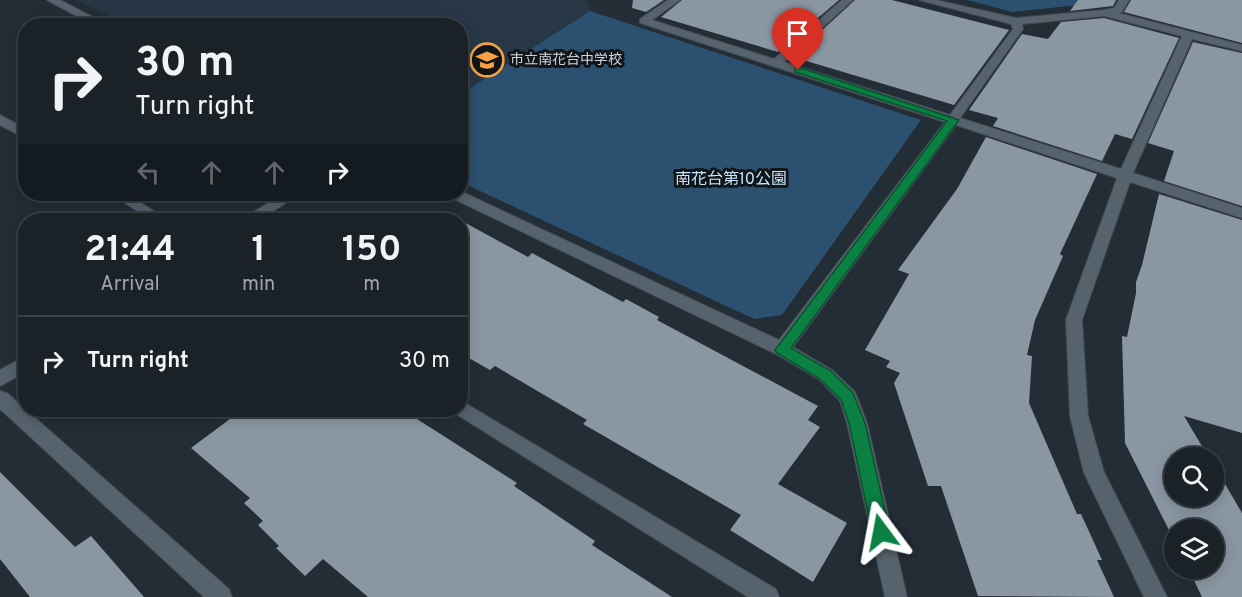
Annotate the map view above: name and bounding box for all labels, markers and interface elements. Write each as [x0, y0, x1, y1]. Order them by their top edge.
pin [772, 8, 823, 70]
icon: arrive [781, 17, 814, 50]
text: 30 m [135, 38, 234, 91]
icon: right [36, 42, 114, 120]
school or university icon: 市立南花台中学校 [469, 42, 505, 78]
place label: 市立南花台中学校 [510, 51, 622, 69]
text: Turn right [135, 90, 254, 124]
icon: left [132, 156, 165, 189]
icon: ahead [195, 156, 228, 189]
icon: ahead [258, 156, 291, 189]
icon: right [321, 156, 354, 189]
park label: 南花台第10公園 [675, 170, 787, 190]
text: 21:44 [84, 228, 176, 274]
text: 1 [251, 228, 266, 274]
text: 150 [342, 228, 402, 274]
text: Arrival [100, 272, 160, 298]
text: min [242, 272, 275, 298]
text: m [363, 272, 380, 298]
icon: right [36, 345, 69, 378]
text: Turn right [87, 348, 189, 375]
text: 30 m [399, 348, 450, 375]
map controls [1164, 447, 1224, 579]
button: search [1164, 447, 1224, 507]
position arrow [849, 500, 913, 564]
button: layers [1164, 519, 1224, 579]

